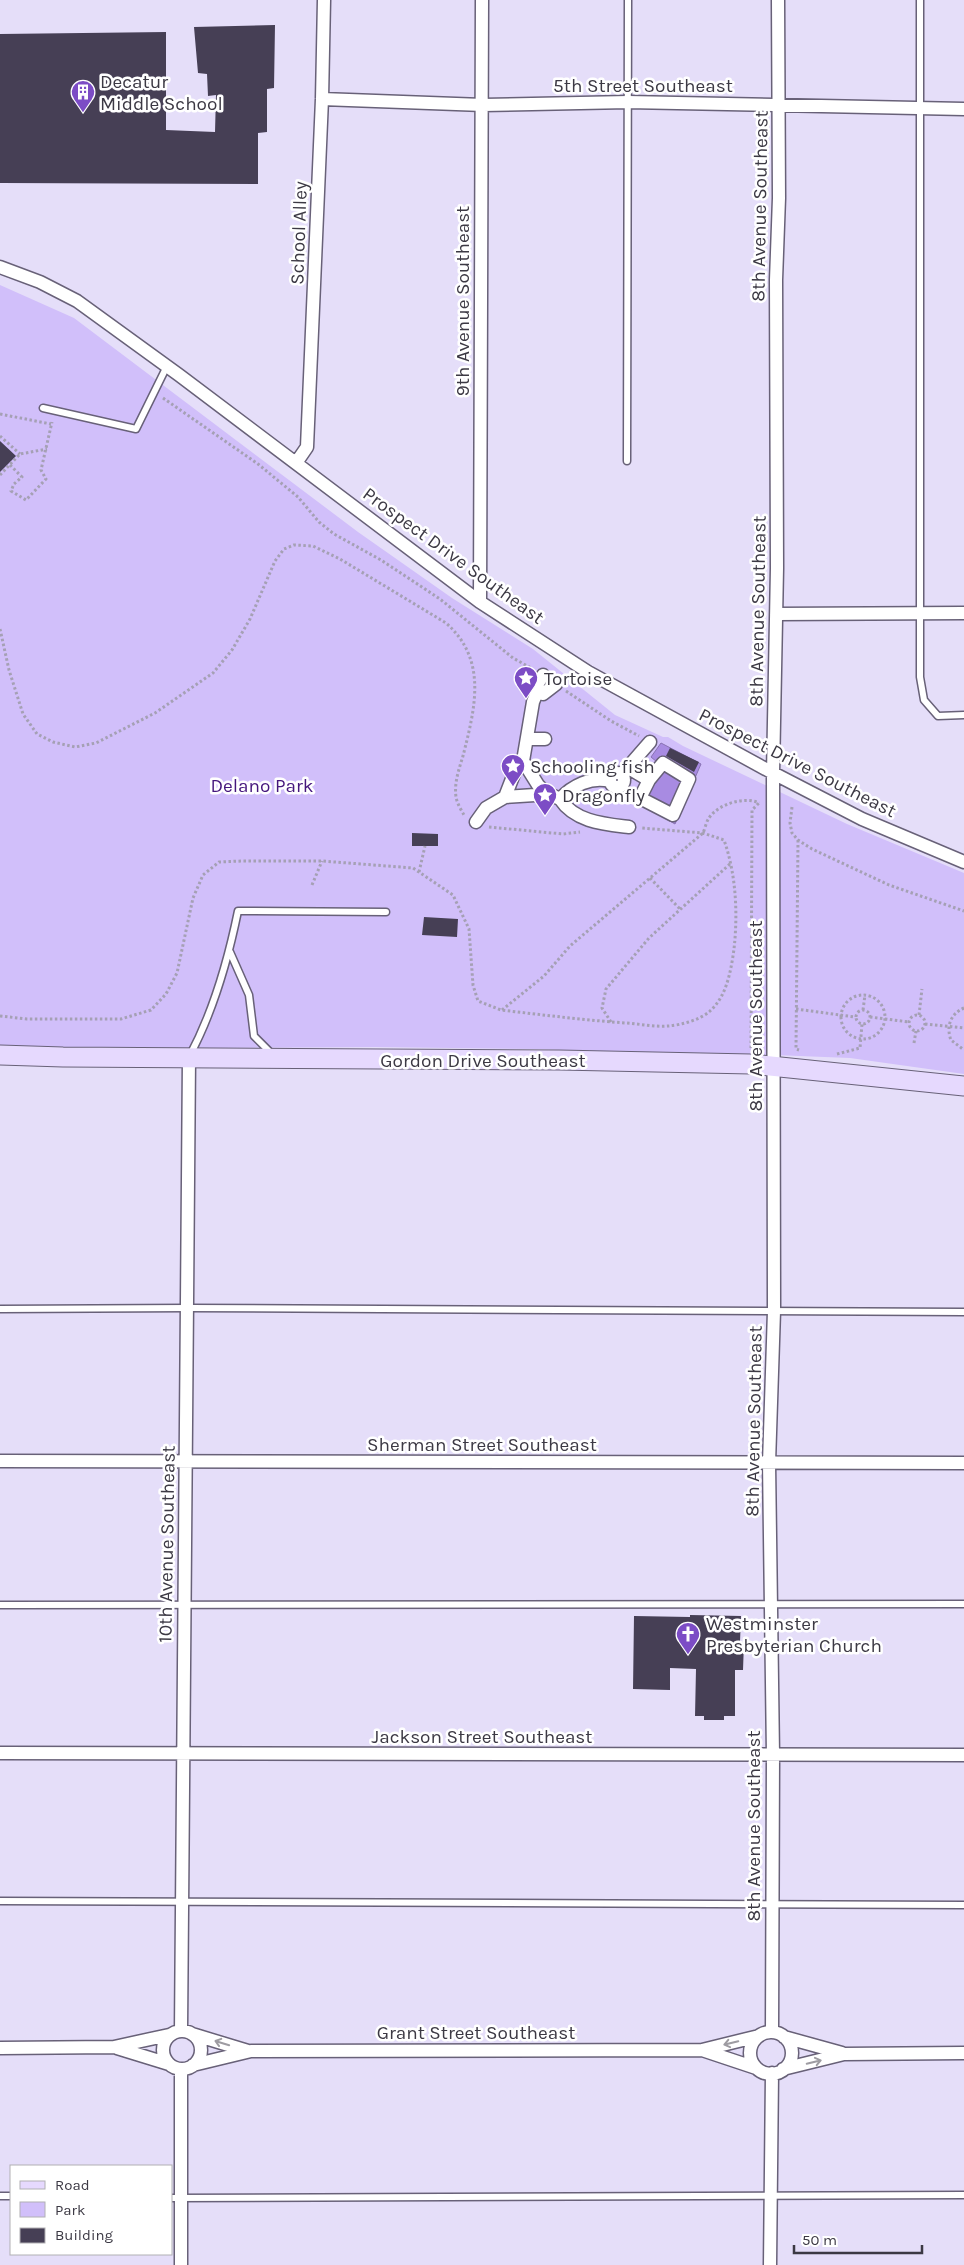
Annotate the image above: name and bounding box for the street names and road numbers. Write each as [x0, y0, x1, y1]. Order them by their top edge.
street label: 5th Street Southeast [553, 75, 733, 97]
street label: 8th Avenue Southeast [747, 110, 773, 302]
street label: School Alley [286, 181, 312, 285]
street label: 9th Avenue Southeast [452, 206, 474, 396]
street label: Prospect Drive Southeast [359, 483, 548, 629]
street label: 8th Avenue Southeast [745, 515, 771, 707]
street label: Prospect Drive Southeast [695, 704, 900, 822]
street label: 8th Avenue Southeast [745, 920, 767, 1112]
street label: Gordon Drive Southeast [380, 1050, 586, 1072]
street label: 8th Avenue Southeast [741, 1325, 767, 1517]
street label: Sherman Street Southeast [367, 1434, 597, 1456]
street label: 10th Avenue Southeast [154, 1445, 180, 1643]
street label: Jackson Street Southeast [372, 1726, 592, 1748]
street label: 8th Avenue Southeast [743, 1730, 765, 1922]
street label: Grant Street Southeast [377, 2022, 575, 2044]

